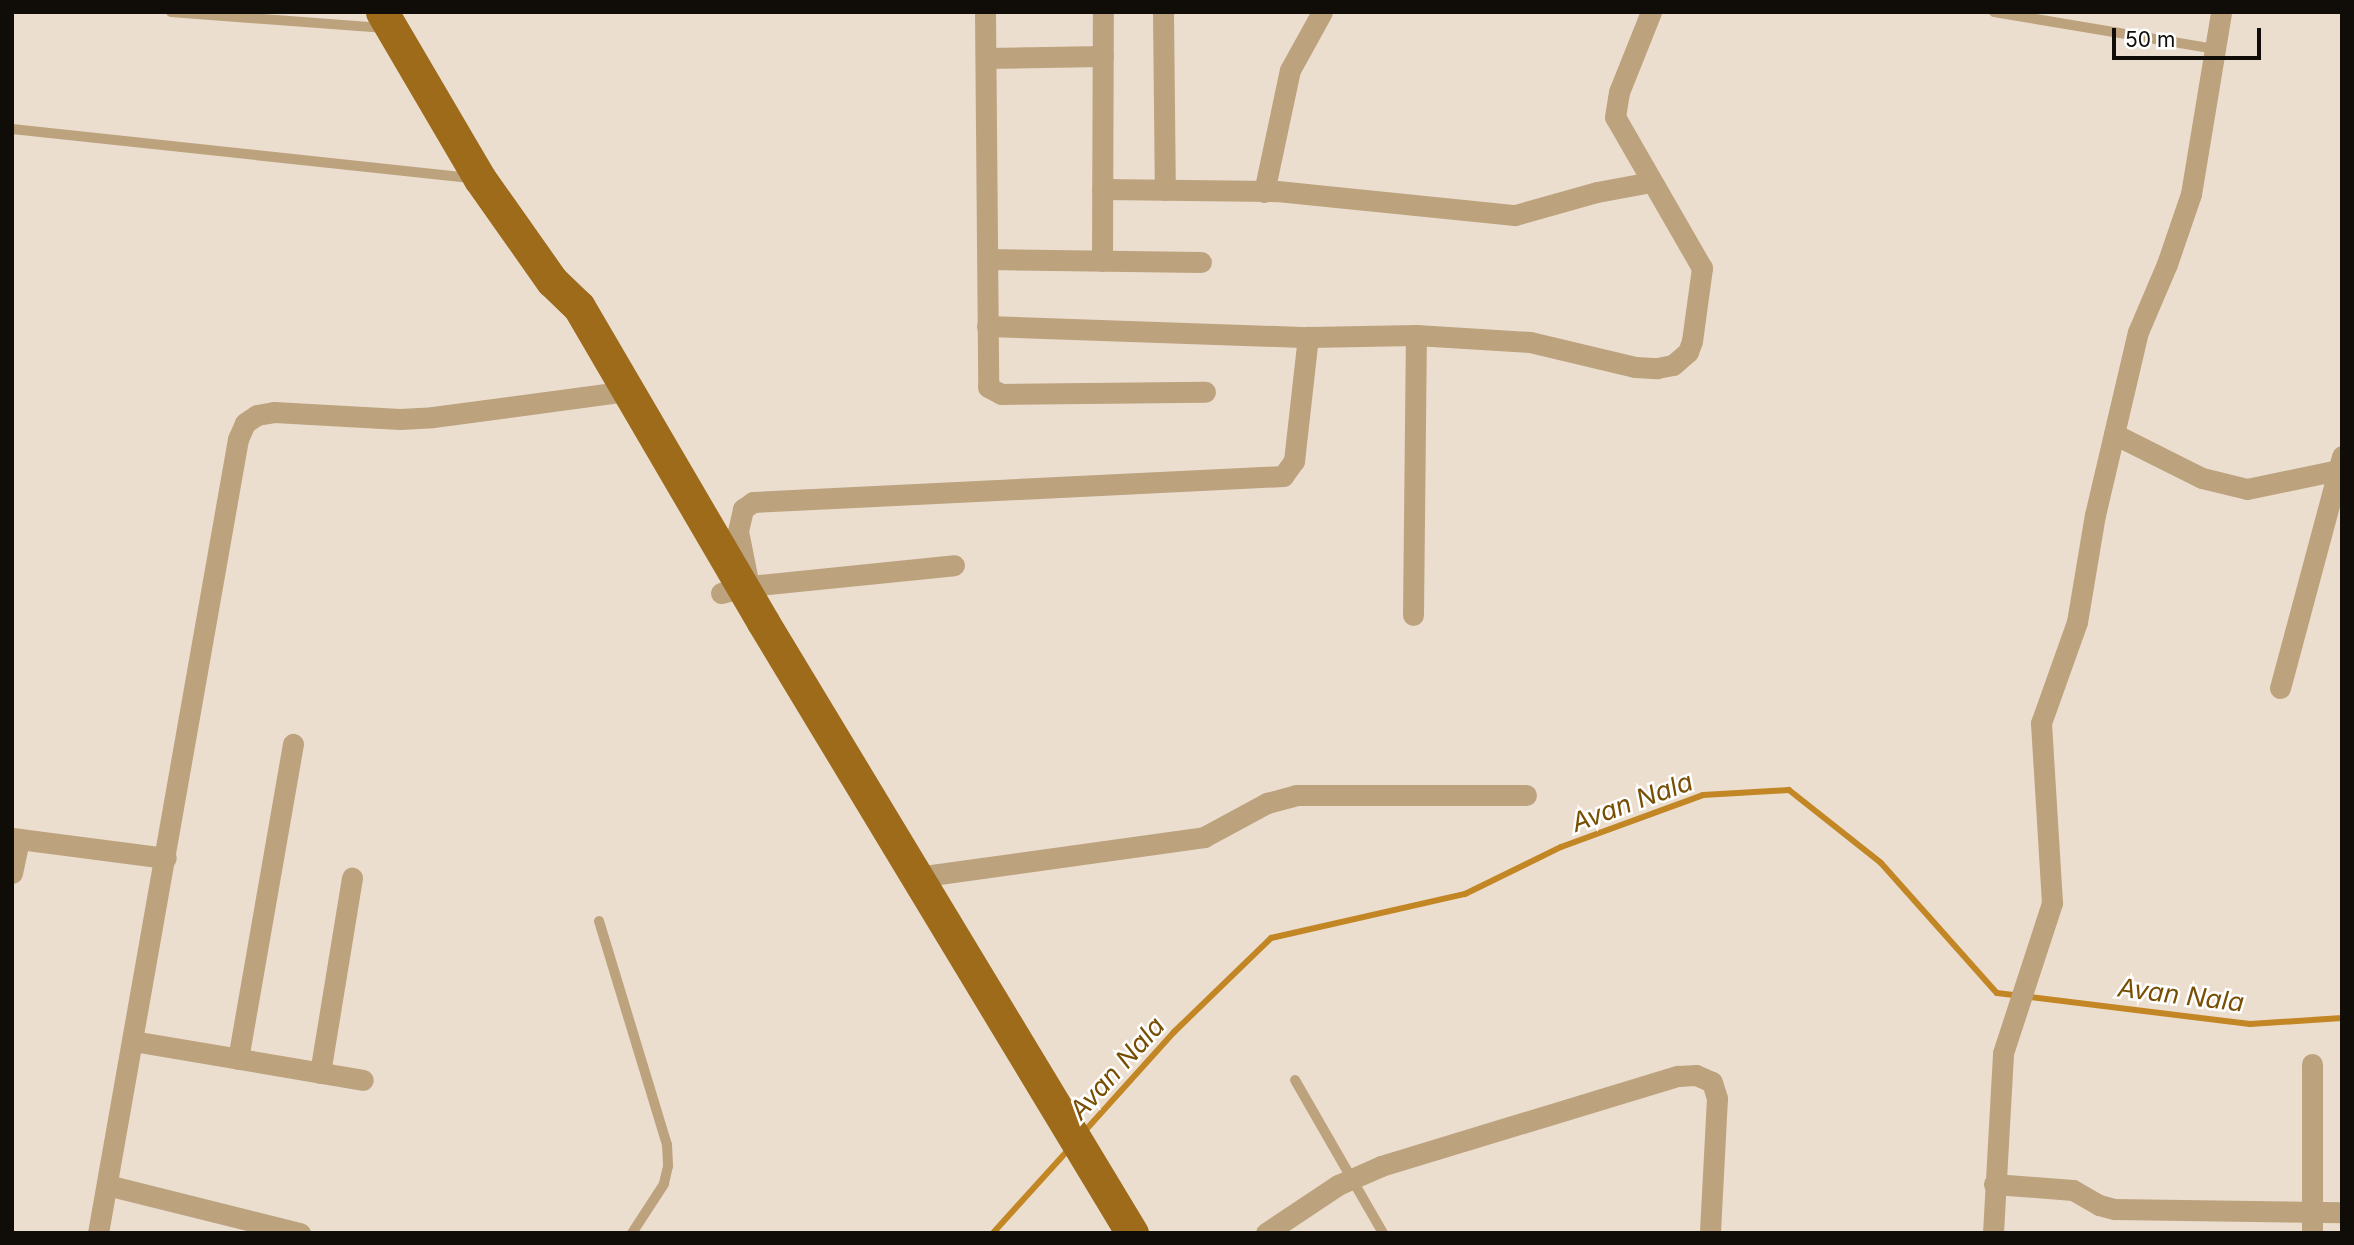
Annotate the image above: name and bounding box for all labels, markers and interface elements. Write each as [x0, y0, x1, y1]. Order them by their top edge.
scale bar [2116, 14, 2265, 58]
text: 50 m [2125, 27, 2175, 52]
water label: Avan Nala [1567, 766, 1697, 838]
water label: Avan Nala [2116, 972, 2246, 1018]
water label: Avan Nala [1063, 1010, 1171, 1126]

